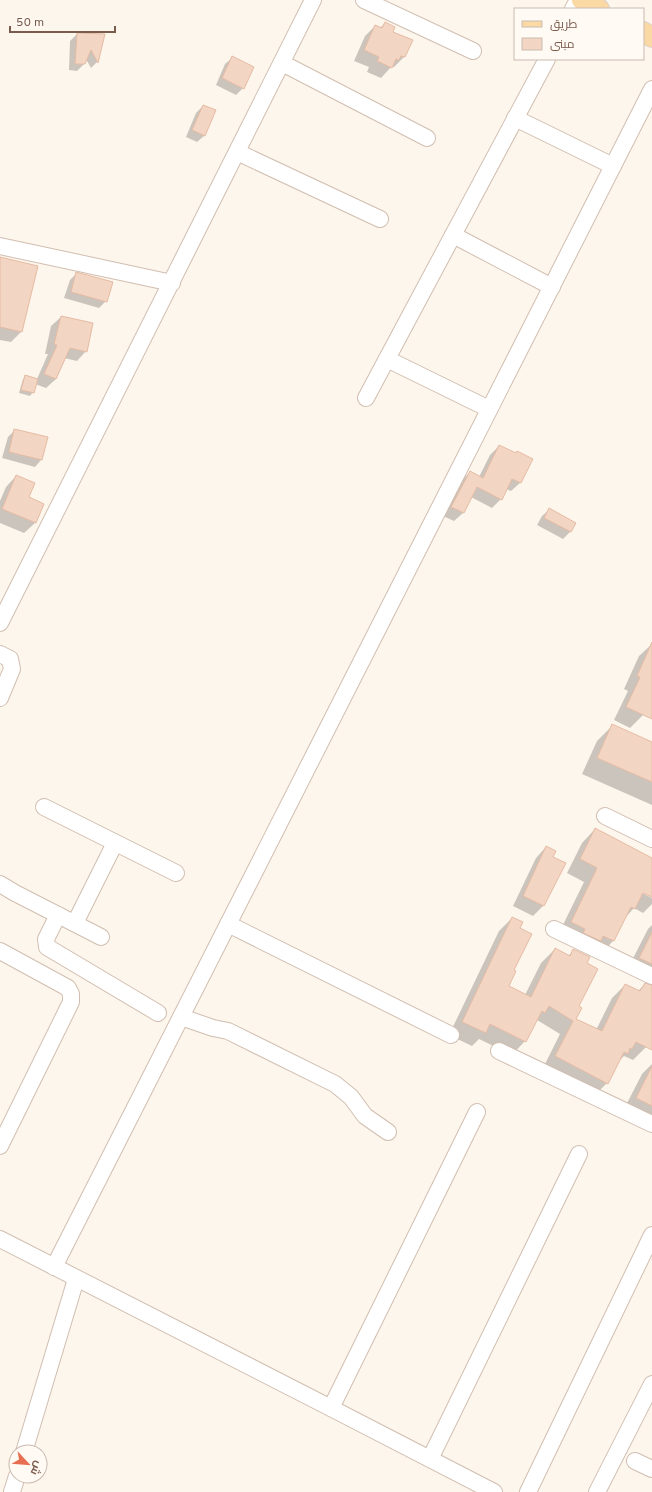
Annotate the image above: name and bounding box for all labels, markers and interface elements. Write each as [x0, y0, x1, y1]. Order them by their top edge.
scale bar [10, 8, 115, 34]
legend [514, 8, 644, 60]
text: 50 m [16, 15, 44, 31]
text: طريق [550, 17, 578, 33]
text: مبنى [550, 37, 575, 53]
north arrow [8, 1444, 48, 1484]
text: ش [27, 1459, 45, 1477]

